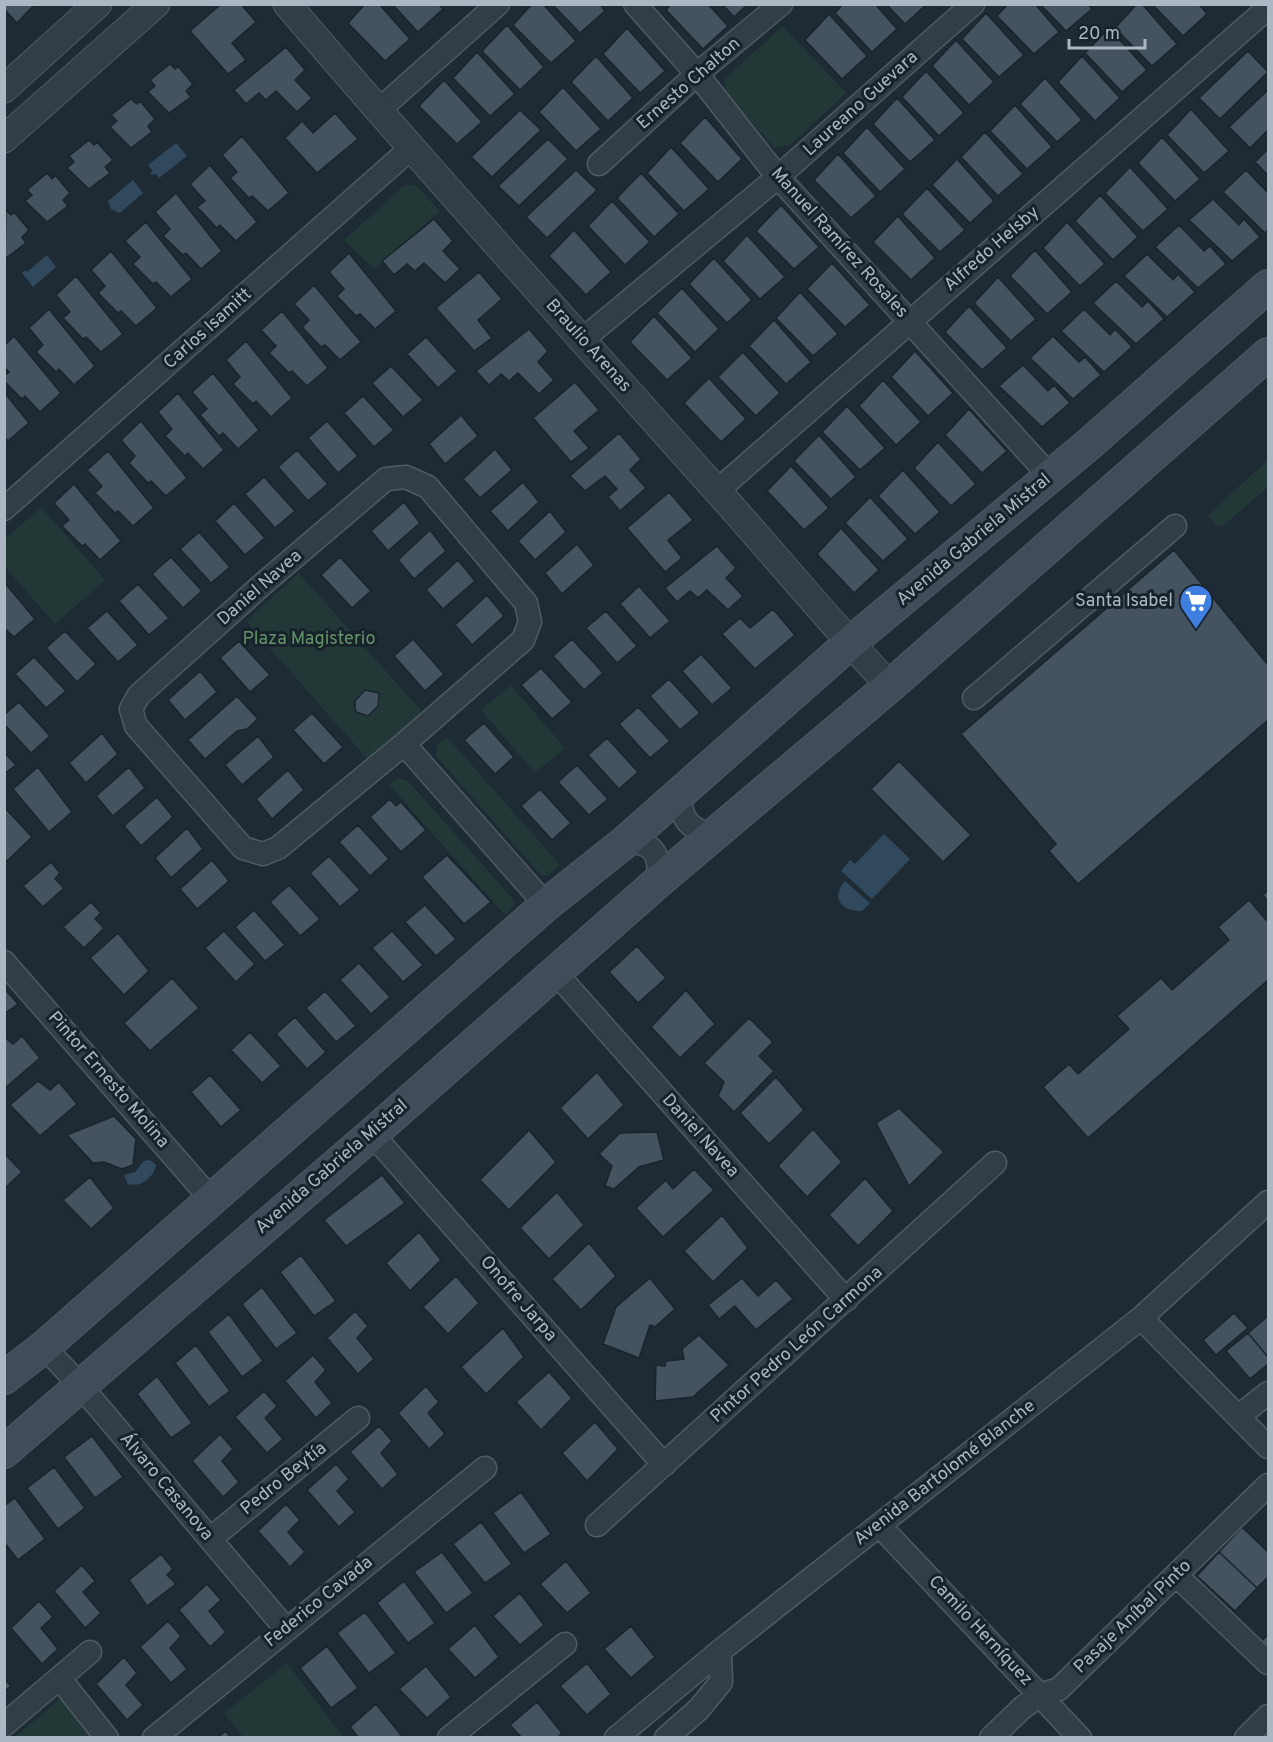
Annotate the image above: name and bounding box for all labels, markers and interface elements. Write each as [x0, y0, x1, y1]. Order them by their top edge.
scale bar [1069, 12, 1146, 50]
text: 20 m [1078, 23, 1120, 46]
street label: Ernesto Chalton [633, 33, 745, 135]
street label: Laureano Guevara [799, 46, 923, 162]
street label: Manuel Ramírez Rosales [765, 163, 913, 323]
street label: Alfredo Helsby [940, 201, 1044, 297]
street label: Carlos Isamitt [159, 283, 257, 375]
street label: Braulio Arenas [540, 295, 636, 397]
street label: Avenida Gabriela Mistral [892, 469, 1056, 611]
street label: Daniel Navea [213, 545, 307, 631]
supermarket icon: Santa Isabel [1178, 583, 1214, 630]
place label: Santa Isabel [1075, 590, 1173, 613]
park label: Plaza Magisterio [243, 628, 375, 651]
street label: Pintor Ernesto Molina [42, 1007, 174, 1153]
street label: Daniel Navea [656, 1089, 744, 1183]
street label: Avenida Gabriela Mistral [251, 1095, 413, 1239]
street label: Onofre Jarpa [474, 1251, 562, 1347]
street label: Pintor Pedro León Carmona [706, 1262, 888, 1428]
street label: Avenida Bartolomé Blanche [850, 1395, 1040, 1551]
street label: Álvaro Casanova [114, 1427, 219, 1546]
street label: Pedro Beytía [236, 1437, 332, 1521]
street label: Federico Cavada [260, 1551, 378, 1653]
street label: Pasaje Aníbal Pinto [1069, 1555, 1197, 1679]
street label: Camilo Herníquez [923, 1571, 1037, 1691]

